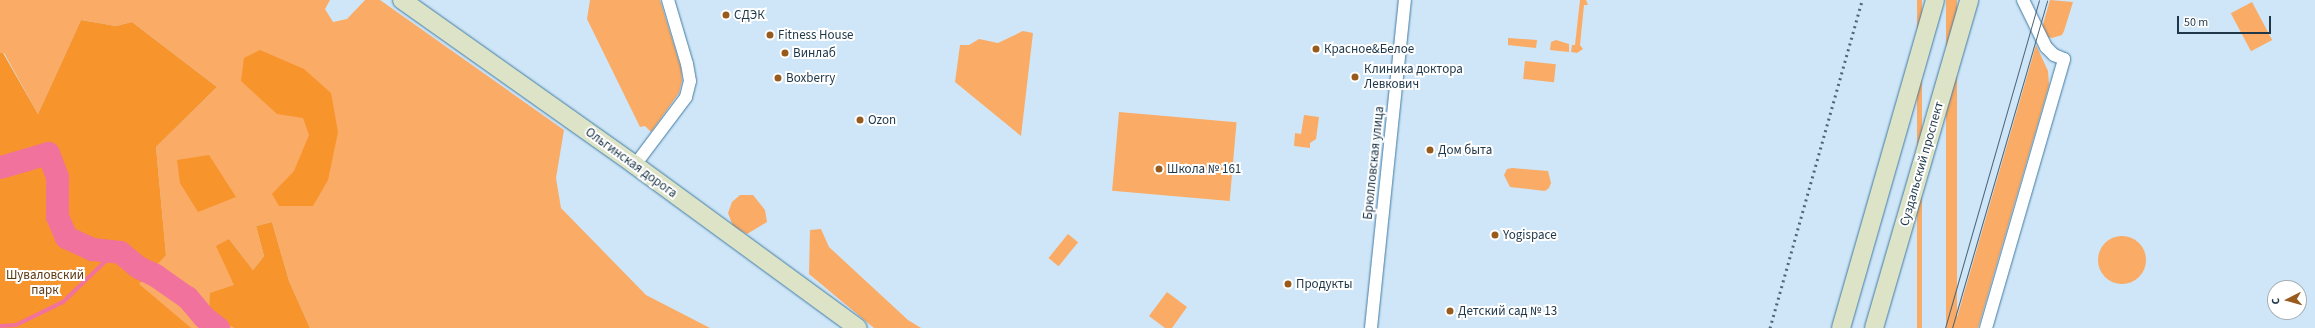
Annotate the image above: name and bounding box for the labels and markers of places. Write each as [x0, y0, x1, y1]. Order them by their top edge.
place label: СДЭК [734, 7, 765, 23]
marker: СДЭК [721, 10, 731, 20]
place label: Fitness House [778, 27, 854, 43]
marker: Fitness House [765, 30, 775, 40]
place label: Красное&Белое [1324, 41, 1414, 57]
marker: Красное&Белое [1311, 44, 1321, 54]
place label: Винлаб [793, 45, 836, 61]
marker: Винлаб [780, 48, 790, 58]
place label: Клиника доктора Левкович [1364, 62, 1463, 93]
place label: Boxberry [786, 70, 835, 86]
marker: Клиника доктора Левкович [1349, 71, 1361, 83]
marker: Boxberry [773, 73, 783, 83]
place label: Ozon [868, 112, 896, 128]
marker: Ozon [855, 115, 865, 125]
place label: Дом быта [1438, 142, 1492, 158]
marker: Дом быта [1425, 145, 1435, 155]
place label: Школа № 161 [1167, 161, 1241, 177]
marker: Школа № 161 [1154, 164, 1164, 174]
place label: Yogispace [1503, 227, 1557, 243]
marker: Yogispace [1490, 230, 1500, 240]
place label: Продукты [1296, 276, 1353, 292]
marker: Продукты [1283, 279, 1293, 289]
place label: Детский сад № 13 [1458, 303, 1557, 319]
marker: Детский сад № 13 [1445, 306, 1455, 316]

